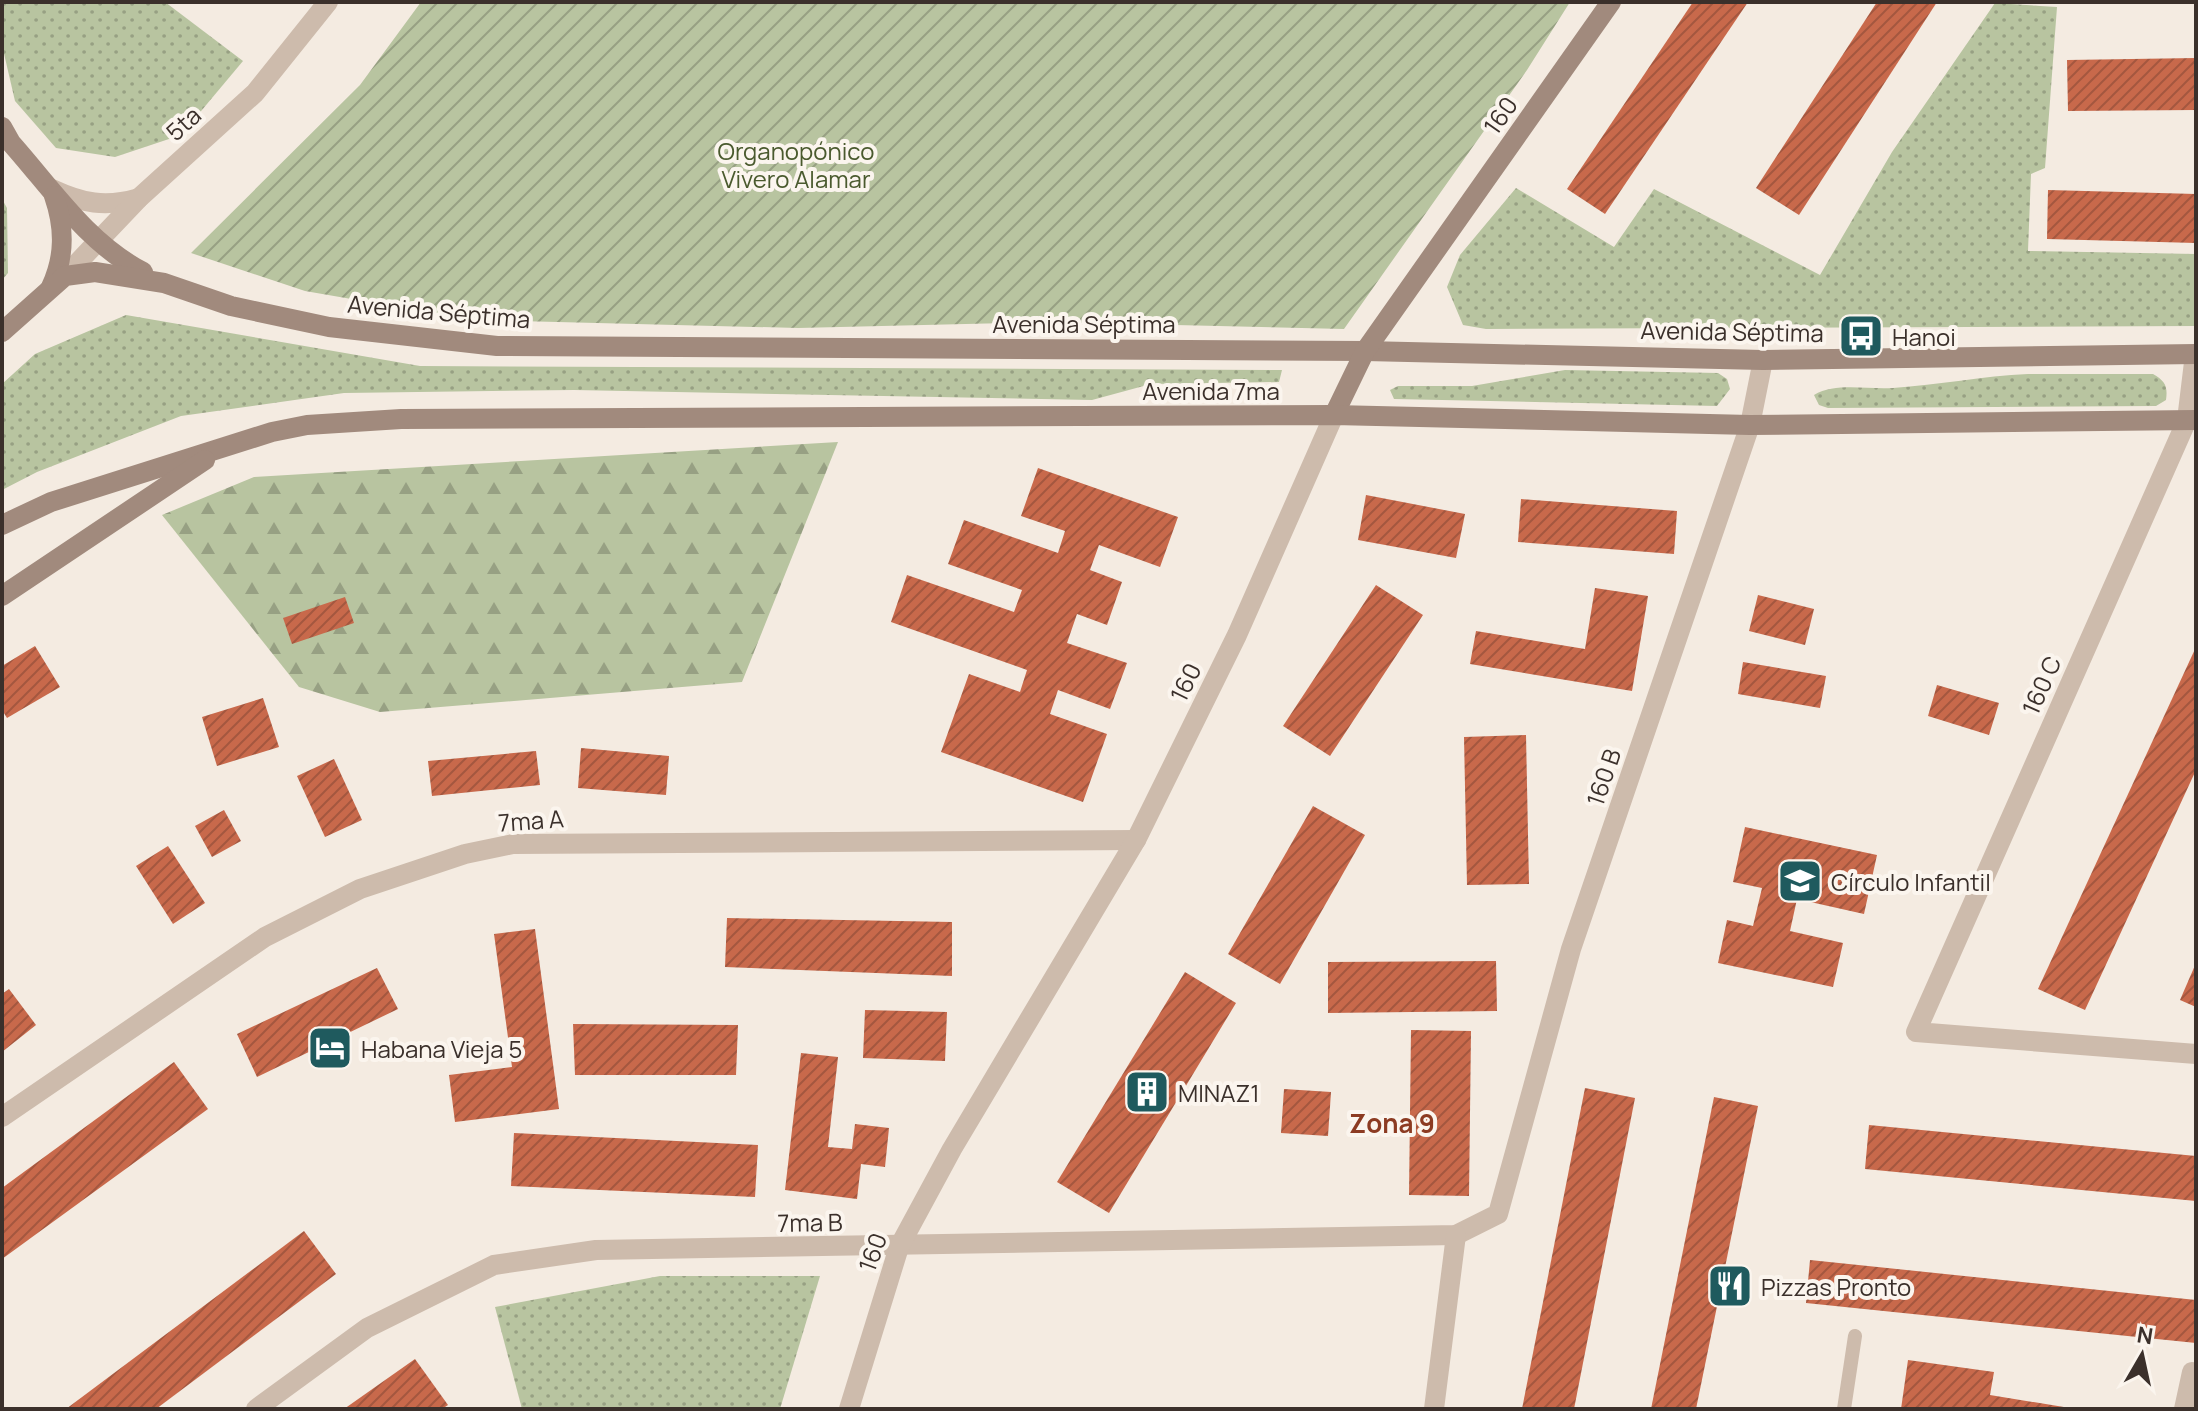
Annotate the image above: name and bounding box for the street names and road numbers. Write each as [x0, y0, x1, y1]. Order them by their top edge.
street label: 160 [1475, 90, 1525, 140]
street label: 5ta [158, 98, 208, 148]
street label: Avenida Séptima [346, 287, 532, 335]
street label: Avenida Séptima [992, 307, 1176, 340]
street label: Avenida Séptima [1640, 313, 1824, 349]
street label: Avenida 7ma [1142, 374, 1280, 407]
street label: 160 C [2014, 650, 2068, 720]
street label: 160 [1162, 657, 1208, 707]
street label: 160 B [1578, 744, 1628, 810]
street label: 7ma A [497, 801, 565, 839]
street label: 7ma B [777, 1205, 843, 1239]
street label: 160 [850, 1228, 894, 1276]

